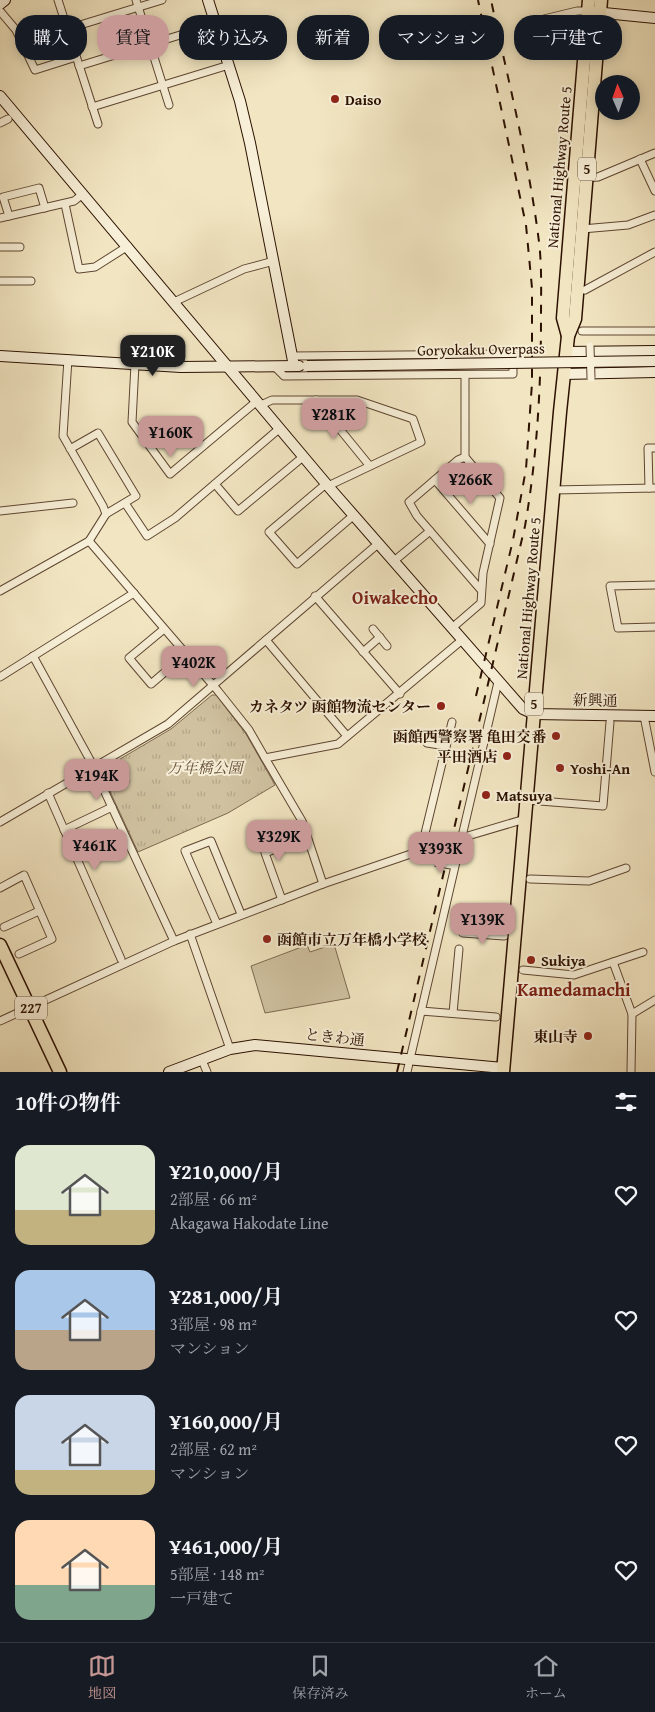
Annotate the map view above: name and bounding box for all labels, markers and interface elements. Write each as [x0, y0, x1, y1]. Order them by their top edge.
chip: 購入 [15, 15, 87, 60]
chip: 賃貸 [97, 15, 169, 60]
chip: 絞り込み [179, 15, 287, 60]
chip: 新着 [297, 15, 369, 60]
chip: マンション [379, 15, 504, 60]
chip: 一戸建て [514, 15, 622, 60]
north arrow [595, 75, 640, 120]
map controls [595, 75, 640, 120]
street label: National Highway Route 5 [541, 85, 577, 249]
place label: Daiso [345, 89, 382, 110]
marker: Daiso [329, 93, 341, 105]
road number: 5 [578, 157, 596, 180]
pin: ¥210K [118, 334, 188, 377]
street label: Goryokaku Overpass [417, 337, 545, 361]
text: ¥210K [131, 339, 175, 363]
pin: ¥281K [299, 398, 369, 440]
text: ¥281K [312, 402, 356, 426]
pin: ¥160K [136, 416, 206, 458]
text: ¥160K [149, 420, 193, 444]
pin: ¥266K [436, 462, 506, 505]
text: ¥266K [449, 467, 493, 491]
street label: National Highway Route 5 [510, 516, 546, 680]
district label: Oiwakecho [352, 584, 438, 611]
pin: ¥402K [159, 646, 229, 688]
text: ¥402K [172, 650, 216, 674]
street label: 新興通 [572, 689, 618, 711]
road number: 5 [525, 692, 543, 716]
place label: カネタツ 函館物流センター [249, 696, 431, 717]
marker: カネタツ 函館物流センター [435, 700, 447, 712]
place label: 函館西警察署 亀田交番 [393, 726, 547, 747]
marker: 函館西警察署 亀田交番 [550, 730, 562, 742]
place label: 平田酒店 [437, 746, 497, 767]
marker: 平田酒店 [501, 750, 513, 762]
park label: 万年橋公園 [167, 757, 245, 778]
pin: ¥194K [62, 758, 132, 801]
place label: Yoshi-An [570, 758, 630, 779]
marker: Yoshi-An [554, 762, 566, 774]
text: ¥194K [75, 763, 119, 787]
place label: Matsuya [496, 785, 553, 806]
marker: Matsuya [480, 789, 492, 801]
pin: ¥329K [244, 820, 314, 862]
text: ¥329K [257, 824, 301, 848]
pin: ¥461K [60, 828, 130, 871]
pin: ¥393K [406, 832, 476, 874]
text: ¥461K [73, 833, 117, 857]
text: ¥393K [419, 836, 463, 860]
pin: ¥139K [448, 902, 518, 945]
text: ¥139K [461, 907, 505, 931]
place label: 函館市立万年橋小学校 [277, 929, 427, 950]
marker: 函館市立万年橋小学校 [261, 933, 273, 945]
place label: Sukiya [541, 950, 586, 971]
marker: Sukiya [525, 954, 537, 966]
district label: Kamedamachi [517, 976, 631, 1003]
road number: 227 [15, 996, 47, 1020]
street label: ときわ通 [304, 1023, 366, 1051]
place label: 東山寺 [533, 1026, 578, 1047]
marker: 東山寺 [582, 1030, 594, 1042]
text: 10件の物件 [15, 1087, 121, 1118]
icon: filters [612, 1088, 640, 1116]
text: ¥210,000/月 [170, 1156, 283, 1187]
icon: home [55, 1165, 115, 1225]
icon: heart [612, 1181, 640, 1209]
text: 2部屋 · 66 m² [170, 1187, 257, 1211]
text: Akagawa Hakodate Line [170, 1211, 329, 1235]
text: ¥281,000/月 [170, 1281, 283, 1312]
icon: home [55, 1290, 115, 1350]
icon: heart [612, 1306, 640, 1334]
text: 3部屋 · 98 m² [170, 1312, 257, 1336]
text: マンション [170, 1336, 249, 1360]
text: ¥160,000/月 [170, 1406, 283, 1437]
icon: home [55, 1415, 115, 1475]
icon: heart [612, 1431, 640, 1459]
text: 2部屋 · 62 m² [170, 1437, 257, 1461]
text: マンション [170, 1461, 249, 1485]
text: ¥461,000/月 [170, 1531, 283, 1562]
icon: home [55, 1540, 115, 1600]
icon: heart [612, 1556, 640, 1584]
text: 5部屋 · 148 m² [170, 1562, 265, 1586]
text: 一戸建て [170, 1586, 234, 1610]
tab: 地図 [88, 1652, 116, 1703]
tab: 保存済み [292, 1652, 348, 1703]
tab: ホーム [525, 1652, 567, 1703]

